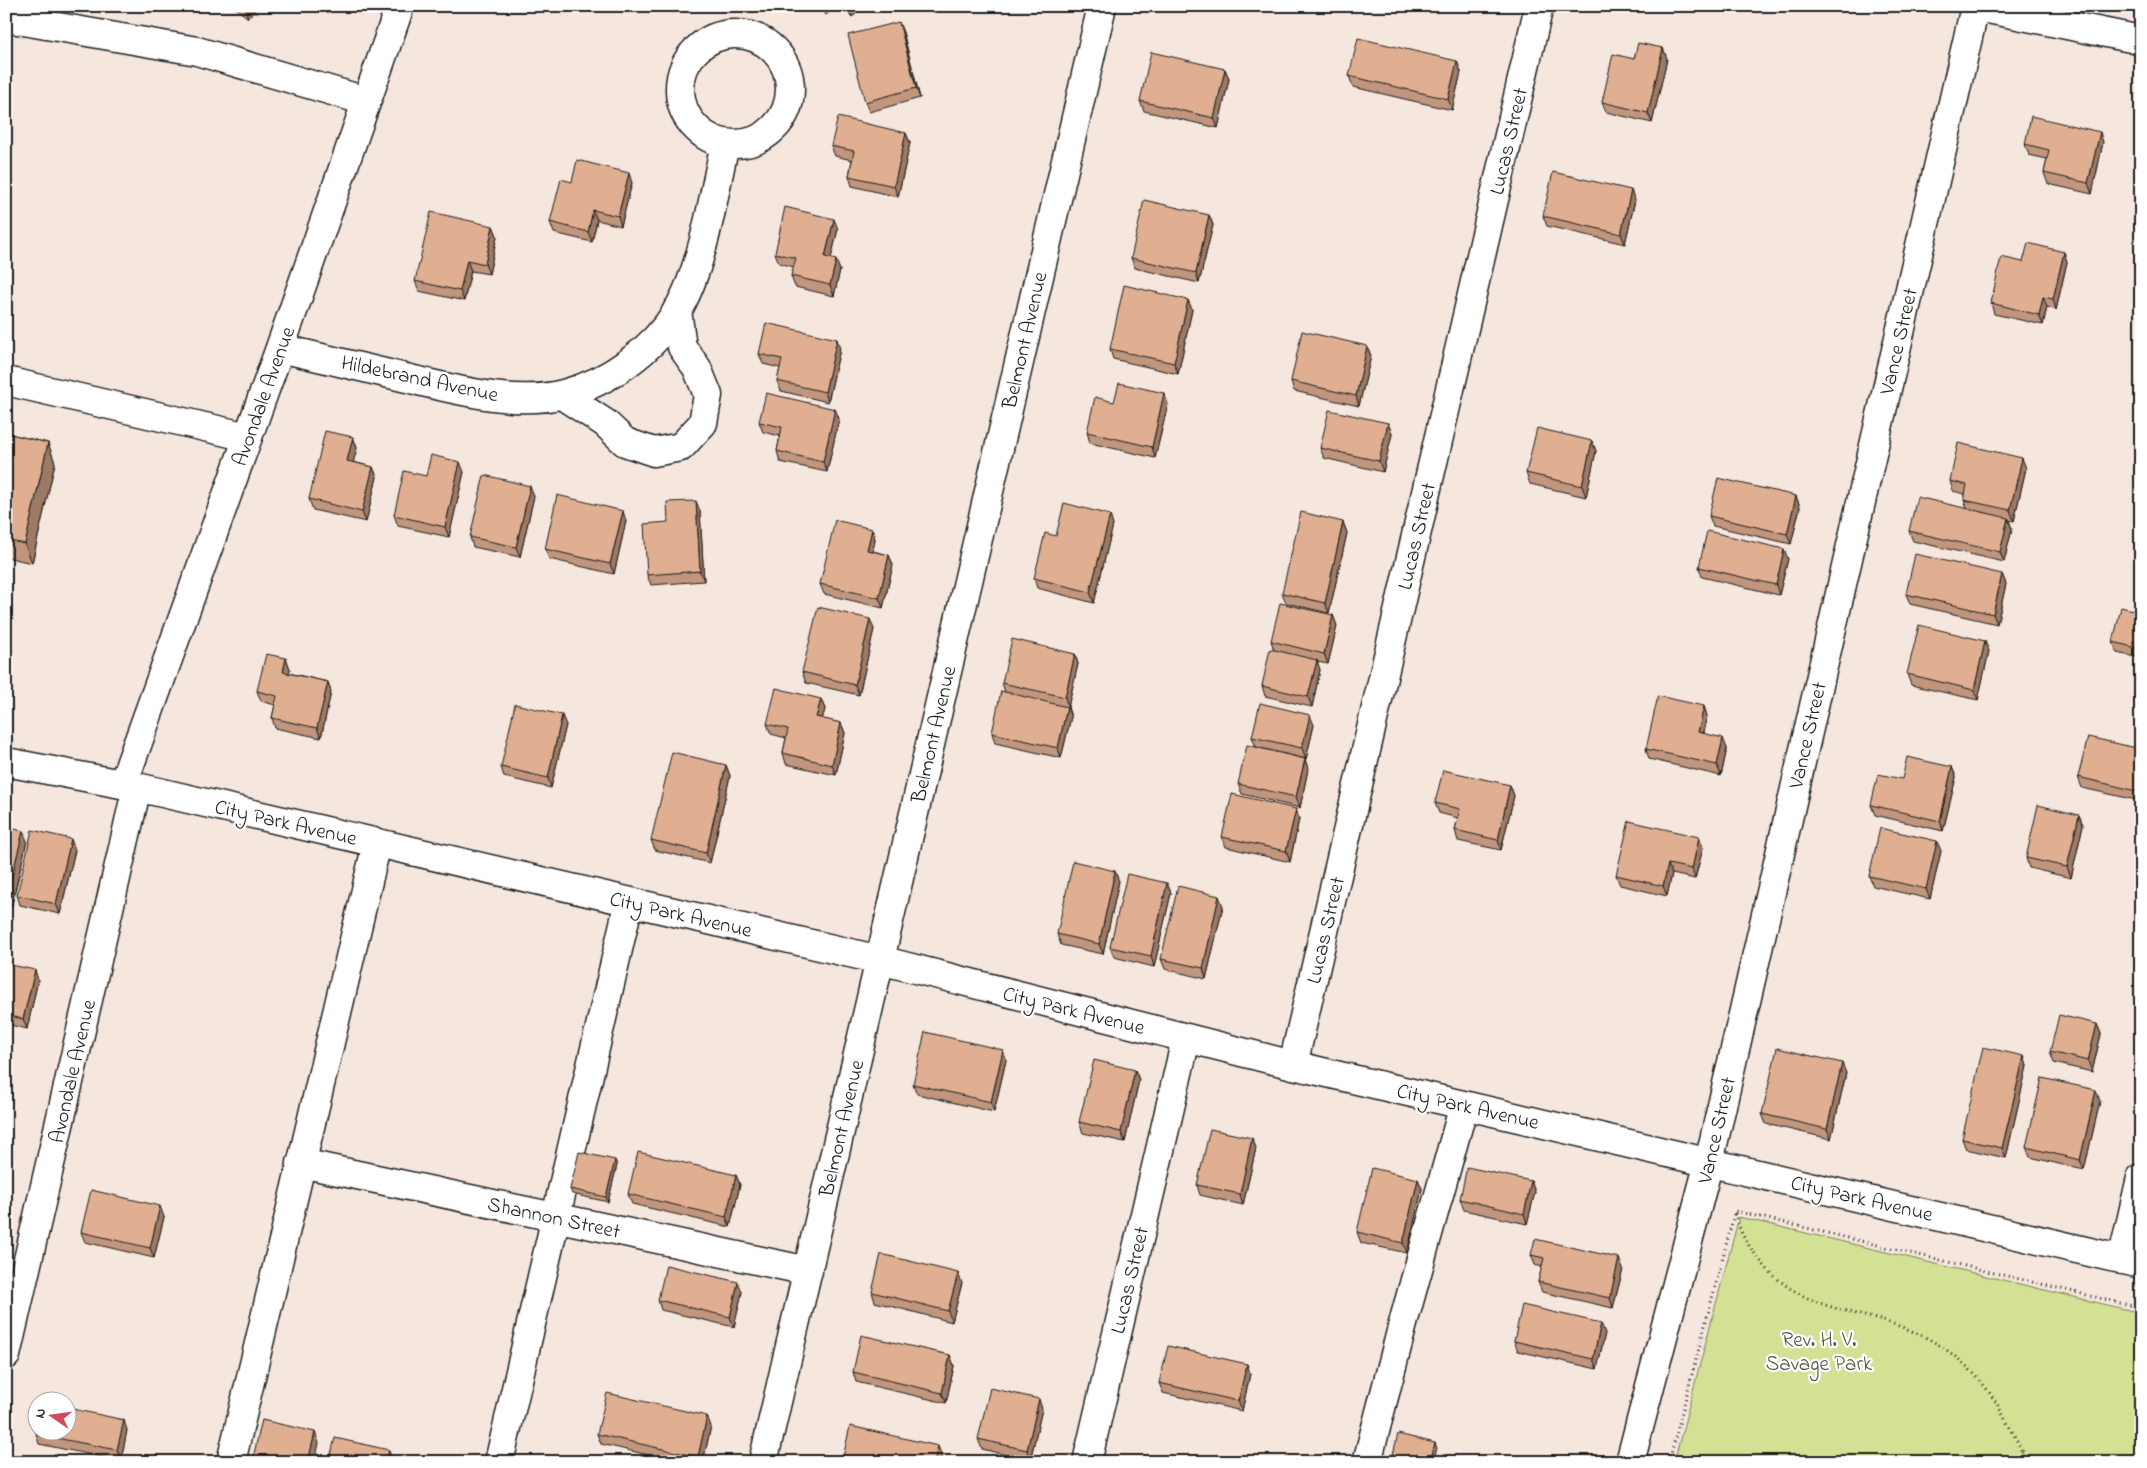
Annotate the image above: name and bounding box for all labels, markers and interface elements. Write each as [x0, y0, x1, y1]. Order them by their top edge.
street label: Lucas Street [1483, 85, 1537, 198]
street label: Belmont Avenue [995, 268, 1056, 413]
street label: Vance Street [1873, 285, 1927, 399]
street label: Avondale Avenue [226, 322, 304, 471]
street label: Hildebrand Avenue [338, 349, 501, 411]
street label: Lucas Street [1391, 480, 1445, 593]
street label: Belmont Avenue [904, 662, 965, 807]
street label: Vance Street [1782, 679, 1836, 793]
street label: City Park Avenue [211, 793, 360, 857]
street label: Lucas Street [1300, 874, 1354, 987]
street label: City Park Avenue [606, 885, 755, 949]
street label: City Park Avenue [999, 980, 1148, 1046]
street label: Avondale Avenue [43, 996, 105, 1146]
street label: Belmont Avenue [812, 1056, 873, 1201]
street label: Vance Street [1691, 1074, 1745, 1188]
street label: City Park Avenue [1393, 1077, 1542, 1141]
street label: City Park Avenue [1787, 1169, 1936, 1233]
street label: Shannon Street [484, 1190, 623, 1248]
street label: Lucas Street [1104, 1224, 1158, 1337]
park label: Rev. H. V. Savage Park [1766, 1326, 1873, 1382]
north arrow [28, 1390, 78, 1440]
text: N [30, 1406, 52, 1420]

